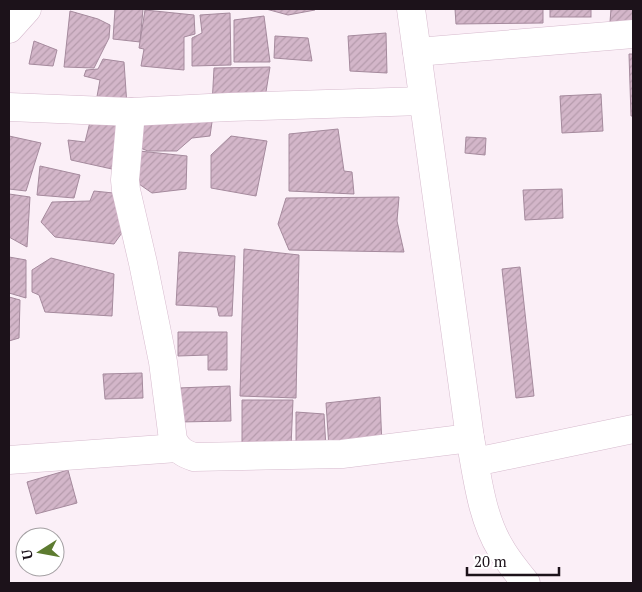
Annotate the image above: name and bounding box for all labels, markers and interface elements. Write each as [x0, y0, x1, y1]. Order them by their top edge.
north arrow [15, 527, 65, 577]
scale bar [467, 544, 560, 576]
text: U [16, 548, 37, 561]
text: 20 m [474, 551, 507, 571]

